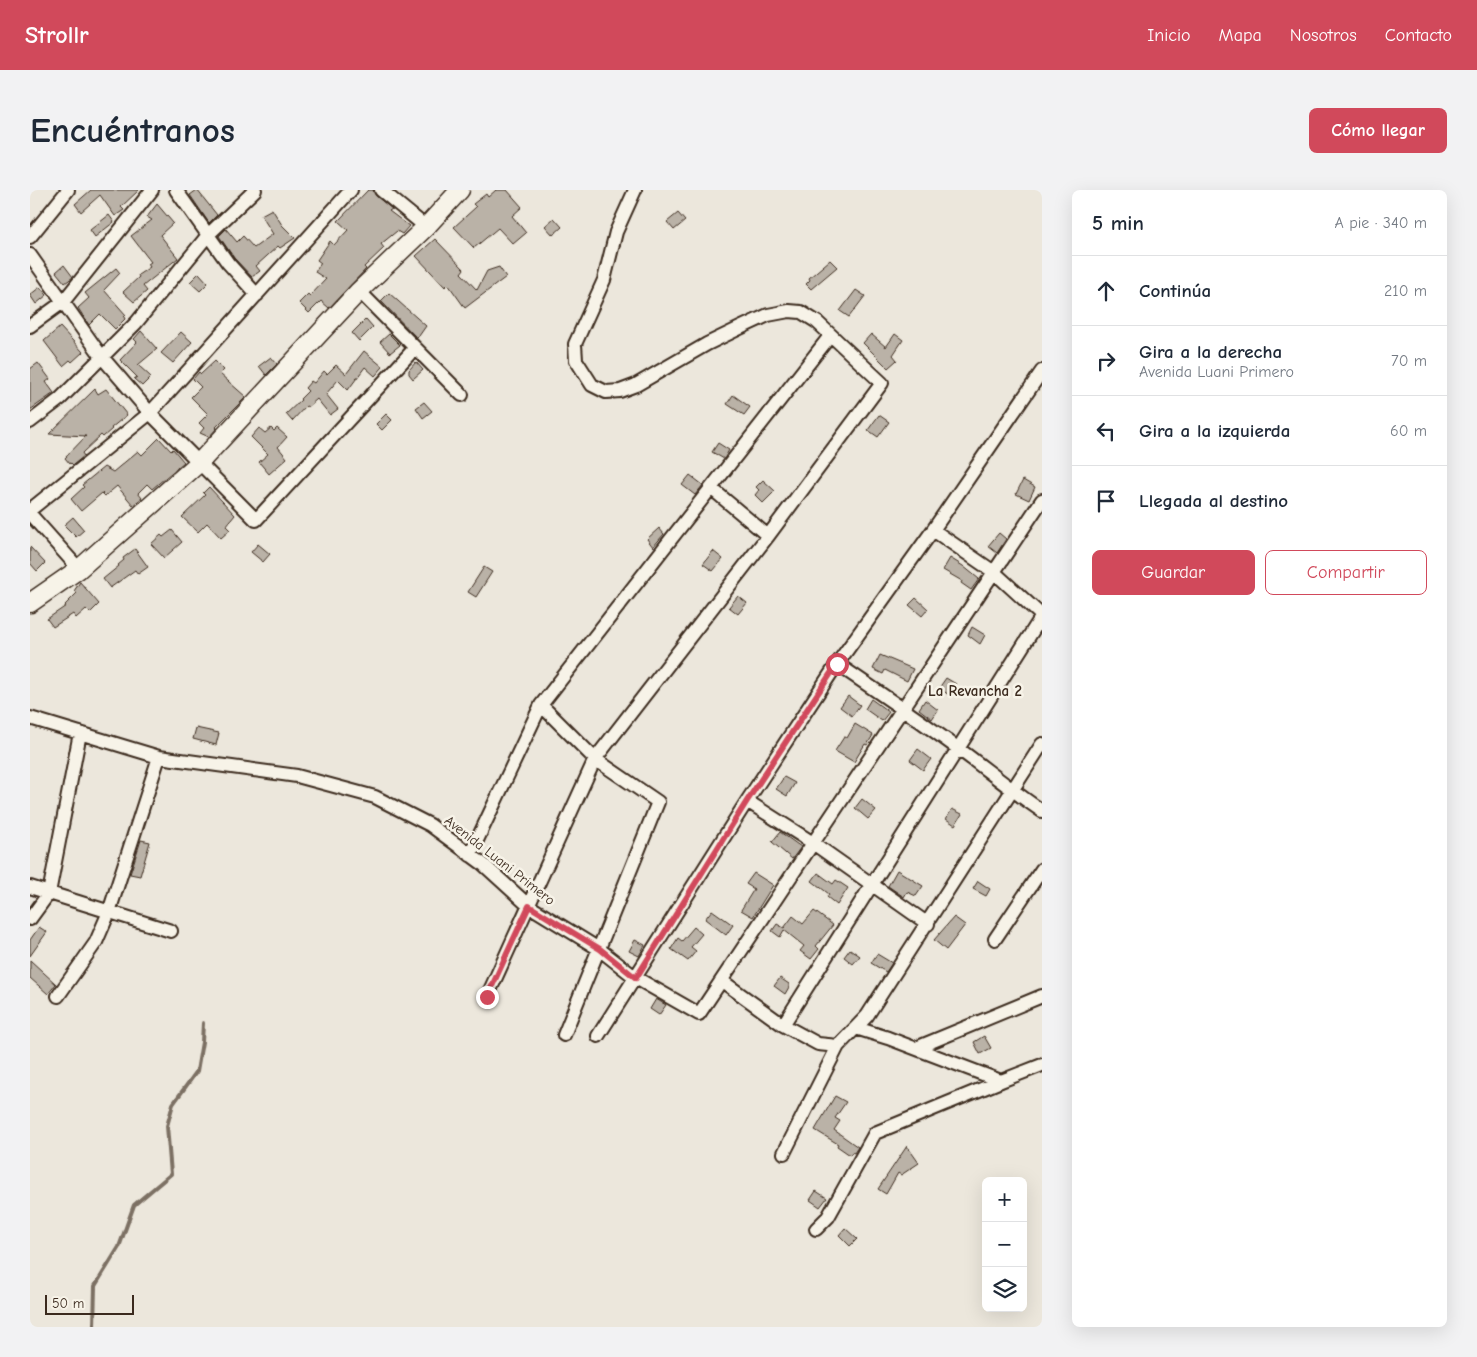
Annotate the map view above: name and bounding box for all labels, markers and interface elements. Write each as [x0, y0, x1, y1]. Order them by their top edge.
text: Strollr [25, 21, 89, 49]
text: Inicio [1147, 25, 1191, 46]
text: Mapa [1219, 25, 1262, 46]
text: Nosotros [1290, 25, 1357, 46]
text: Contacto [1385, 25, 1452, 46]
button: Cómo llegar [1309, 108, 1447, 153]
text: Encuéntranos [30, 110, 235, 151]
text: 5 min [1092, 211, 1144, 235]
text: A pie · 340 m [1335, 214, 1427, 232]
icon: ahead [1092, 277, 1120, 305]
text: Continúa [1139, 280, 1211, 302]
text: 210 m [1384, 282, 1427, 300]
text: Gira a la derecha [1139, 341, 1282, 363]
icon: right [1092, 347, 1120, 375]
text: 70 m [1391, 352, 1427, 370]
text: Avenida Luani Primero [1139, 363, 1294, 381]
icon: left [1092, 417, 1120, 445]
text: Gira a la izquierda [1139, 420, 1290, 442]
text: 60 m [1390, 422, 1427, 440]
icon: arrive [1092, 487, 1120, 515]
text: Llegada al destino [1139, 490, 1288, 512]
button: Guardar [1092, 550, 1255, 595]
button: Compartir [1265, 550, 1427, 595]
route start [826, 653, 849, 676]
district label: La Revancha 2 [928, 682, 1022, 700]
street label: Avenida Luani Primero [441, 812, 558, 909]
route end [476, 986, 499, 1009]
map controls [982, 1177, 1027, 1312]
button: + [982, 1177, 1027, 1222]
button: − [982, 1222, 1027, 1267]
button: layers [982, 1267, 1027, 1312]
scale bar [45, 1292, 134, 1315]
text: 50 m [52, 1295, 84, 1312]

